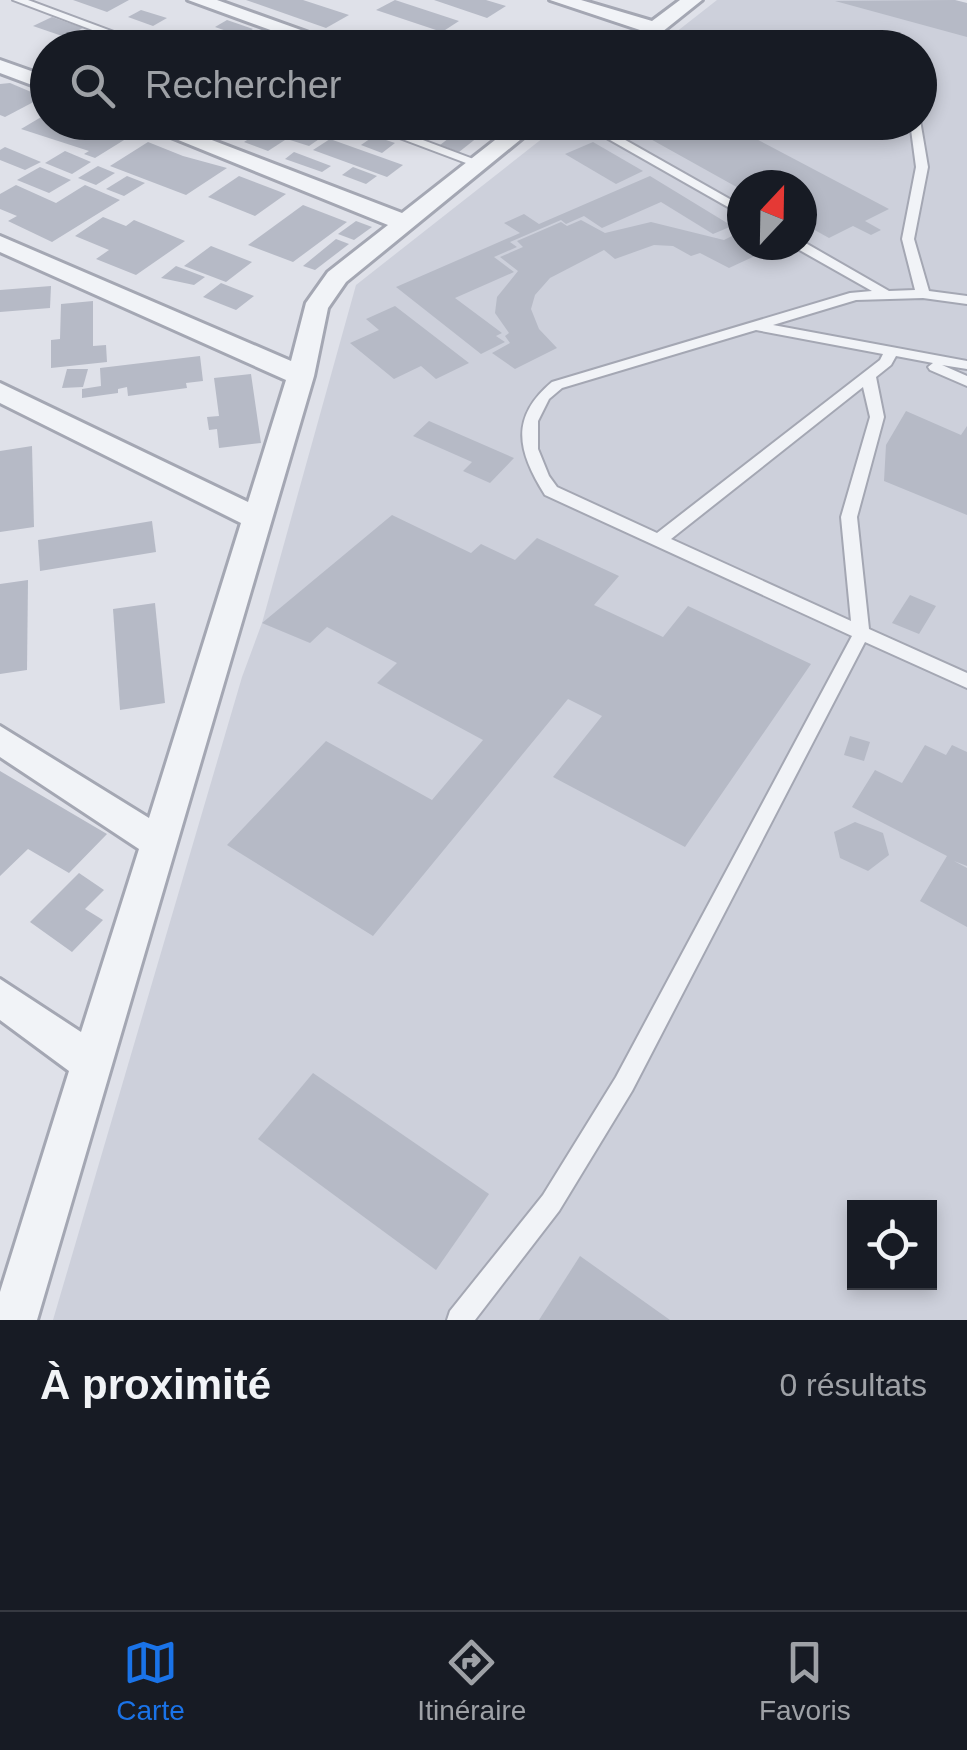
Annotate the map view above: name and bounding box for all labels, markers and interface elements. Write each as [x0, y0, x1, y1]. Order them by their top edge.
search box [30, 30, 937, 140]
icon: search [65, 58, 120, 113]
text: Rechercher [145, 64, 341, 106]
north arrow [727, 170, 817, 260]
map controls [847, 1200, 937, 1290]
button: locate [847, 1200, 937, 1290]
text: À proximité [40, 1361, 271, 1408]
text: 0 résultats [779, 1367, 927, 1403]
tab: Carte [116, 1635, 185, 1727]
tab: Itinéraire [417, 1635, 526, 1727]
tab: Favoris [759, 1635, 851, 1727]

